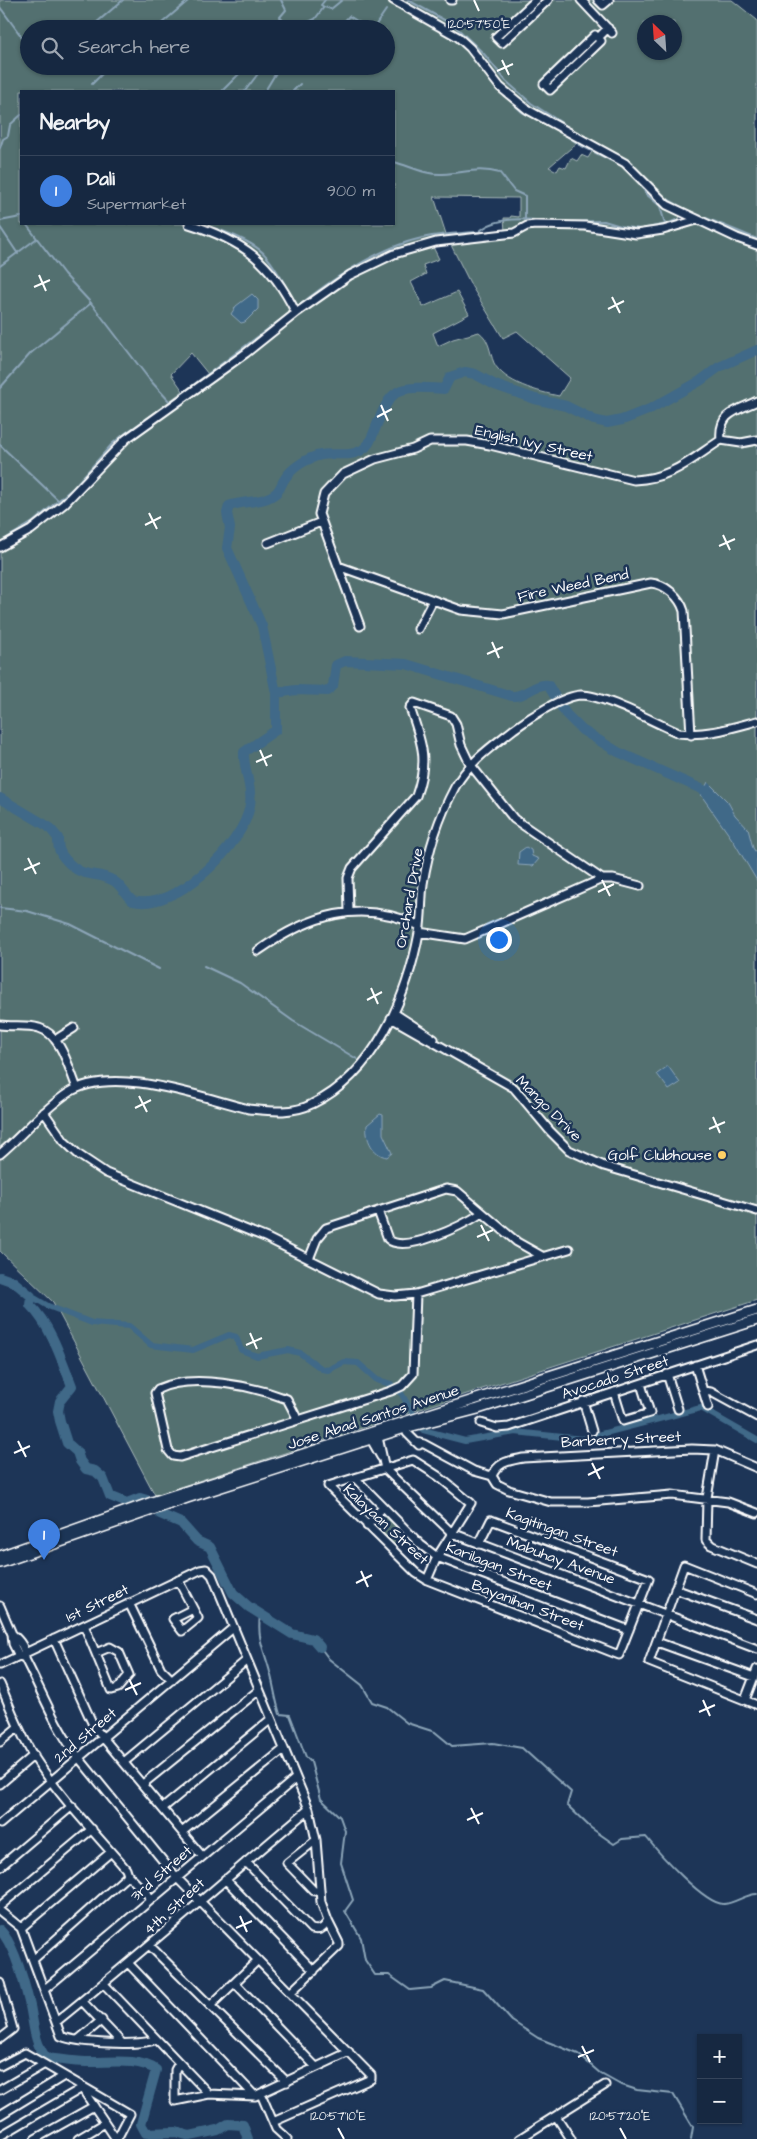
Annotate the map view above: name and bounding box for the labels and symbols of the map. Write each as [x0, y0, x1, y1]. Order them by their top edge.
north arrow [637, 15, 682, 60]
text: 120°57'50"E [448, 16, 510, 33]
street label: English Ivy Street [473, 420, 595, 468]
street label: Fire Weed Bend [516, 563, 631, 608]
street label: Orchard Drive [390, 847, 429, 950]
your location [486, 927, 512, 953]
street label: Mango Drive [510, 1071, 586, 1147]
place label: Golf Clubhouse [608, 1145, 712, 1166]
marker: Golf Clubhouse [716, 1149, 728, 1161]
street label: Avocado Street [559, 1350, 671, 1405]
street label: Jose Abad Santos Avenue [285, 1380, 461, 1455]
street label: Barberry Street [560, 1426, 682, 1454]
street label: Kalayaan Street [338, 1479, 433, 1570]
street label: Kagitingan Street [503, 1502, 621, 1563]
pin: 1 [28, 1519, 60, 1560]
street label: Mabuhay Avenue [503, 1531, 618, 1591]
street label: Karilagan Street [442, 1537, 555, 1597]
street label: Bayanihan Street [468, 1574, 587, 1637]
street label: 1st Street [62, 1579, 132, 1628]
street label: 2nd Street [49, 1703, 121, 1768]
street label: 3rd Street [126, 1841, 197, 1906]
street label: 4th Street [139, 1873, 210, 1940]
text: 120°57'10"E [310, 2108, 366, 2125]
text: 120°57'20"E [590, 2108, 650, 2125]

